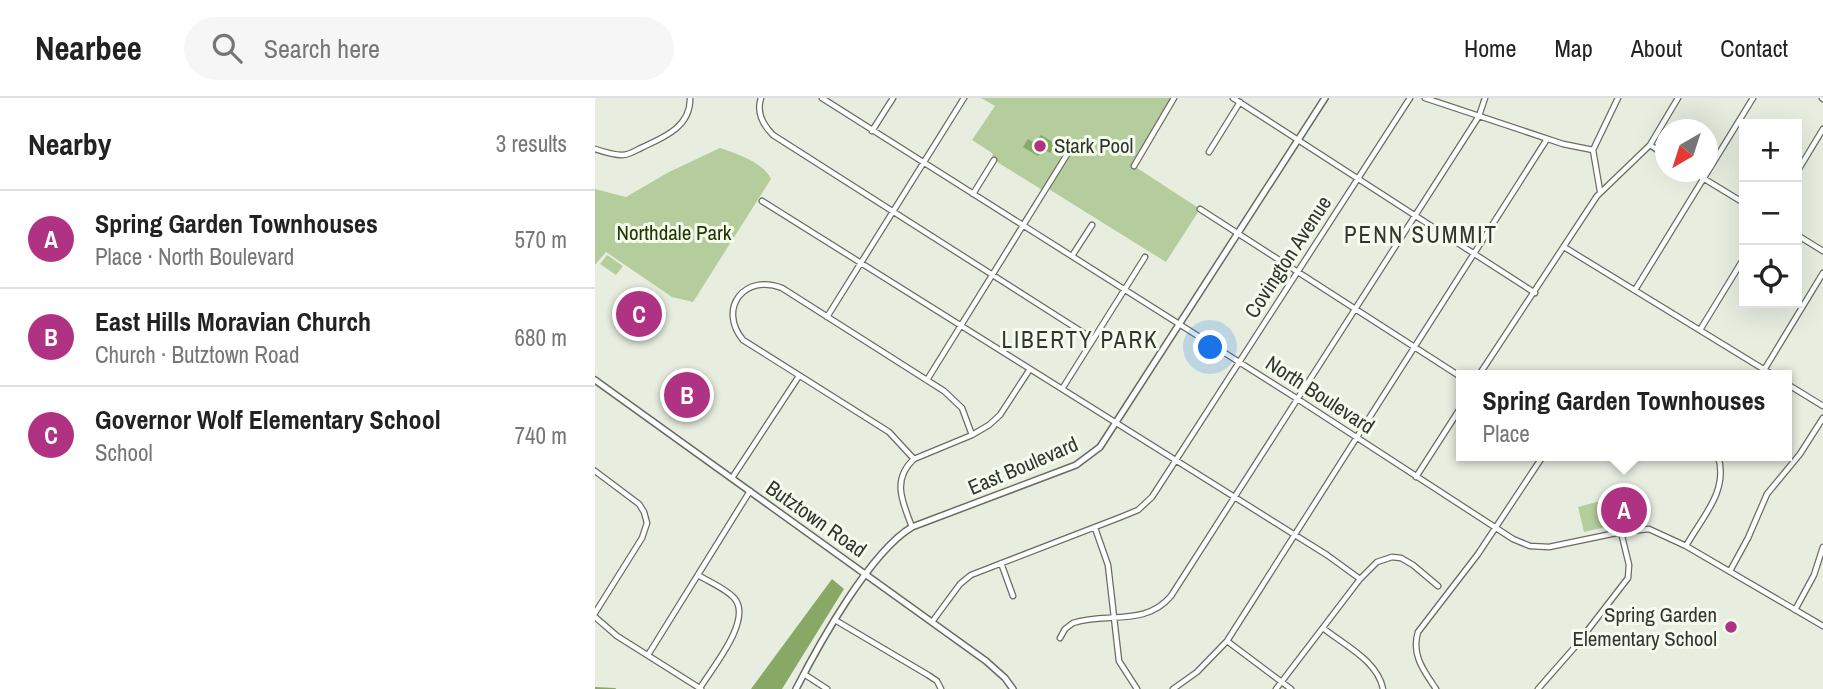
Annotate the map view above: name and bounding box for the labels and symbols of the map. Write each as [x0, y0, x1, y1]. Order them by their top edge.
north arrow [1655, 119, 1718, 182]
place label: Stark Pool [1054, 131, 1133, 160]
marker: Stark Pool [1032, 138, 1048, 154]
street label: Covington Avenue [1237, 190, 1338, 324]
park label: Northdale Park [617, 218, 732, 247]
district label: PENN SUMMIT [1344, 219, 1498, 250]
pin: C [616, 288, 662, 340]
district label: LIBERTY PARK [1001, 324, 1159, 355]
your location [1193, 330, 1227, 364]
street label: North Boulevard [1260, 349, 1380, 441]
pin: B [664, 369, 710, 421]
street label: East Boulevard [963, 429, 1082, 502]
street label: Butztown Road [760, 473, 872, 564]
pin: A [1601, 484, 1647, 536]
place label: Spring Garden Elementary School [1572, 600, 1717, 653]
marker: Spring Garden Elementary School [1723, 619, 1739, 635]

